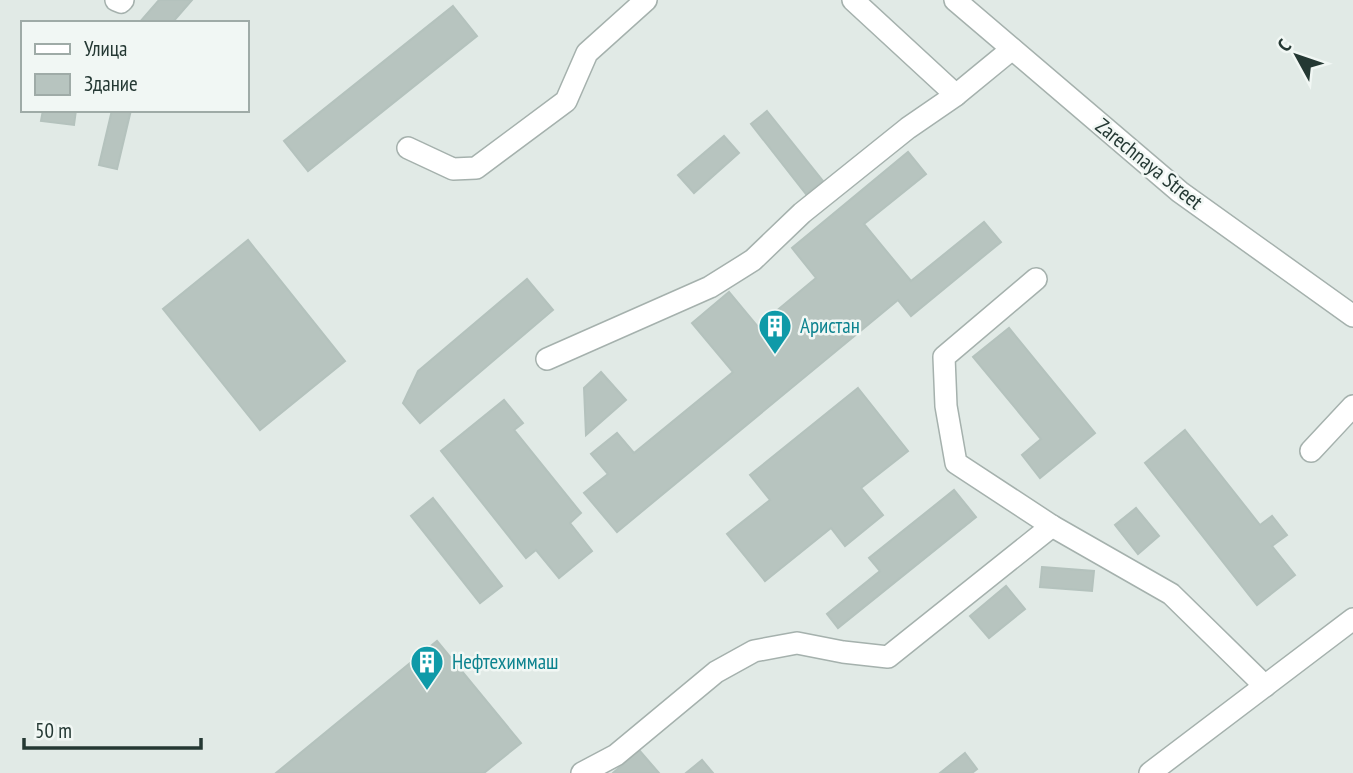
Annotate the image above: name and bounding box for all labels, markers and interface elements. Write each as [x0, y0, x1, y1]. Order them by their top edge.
legend [21, 21, 248, 112]
north arrow [1262, 21, 1332, 91]
text: С [1272, 34, 1296, 56]
text: Улица [84, 35, 127, 62]
text: Здание [84, 70, 138, 97]
street label: Zarechnaya Street [1090, 112, 1209, 215]
building icon: Аристан [756, 307, 794, 356]
place label: Аристан [800, 312, 860, 339]
building icon: Нефтехиммаш [408, 643, 446, 692]
place label: Нефтехиммаш [452, 648, 559, 675]
scale bar [24, 706, 201, 750]
text: 50 m [35, 717, 72, 744]

